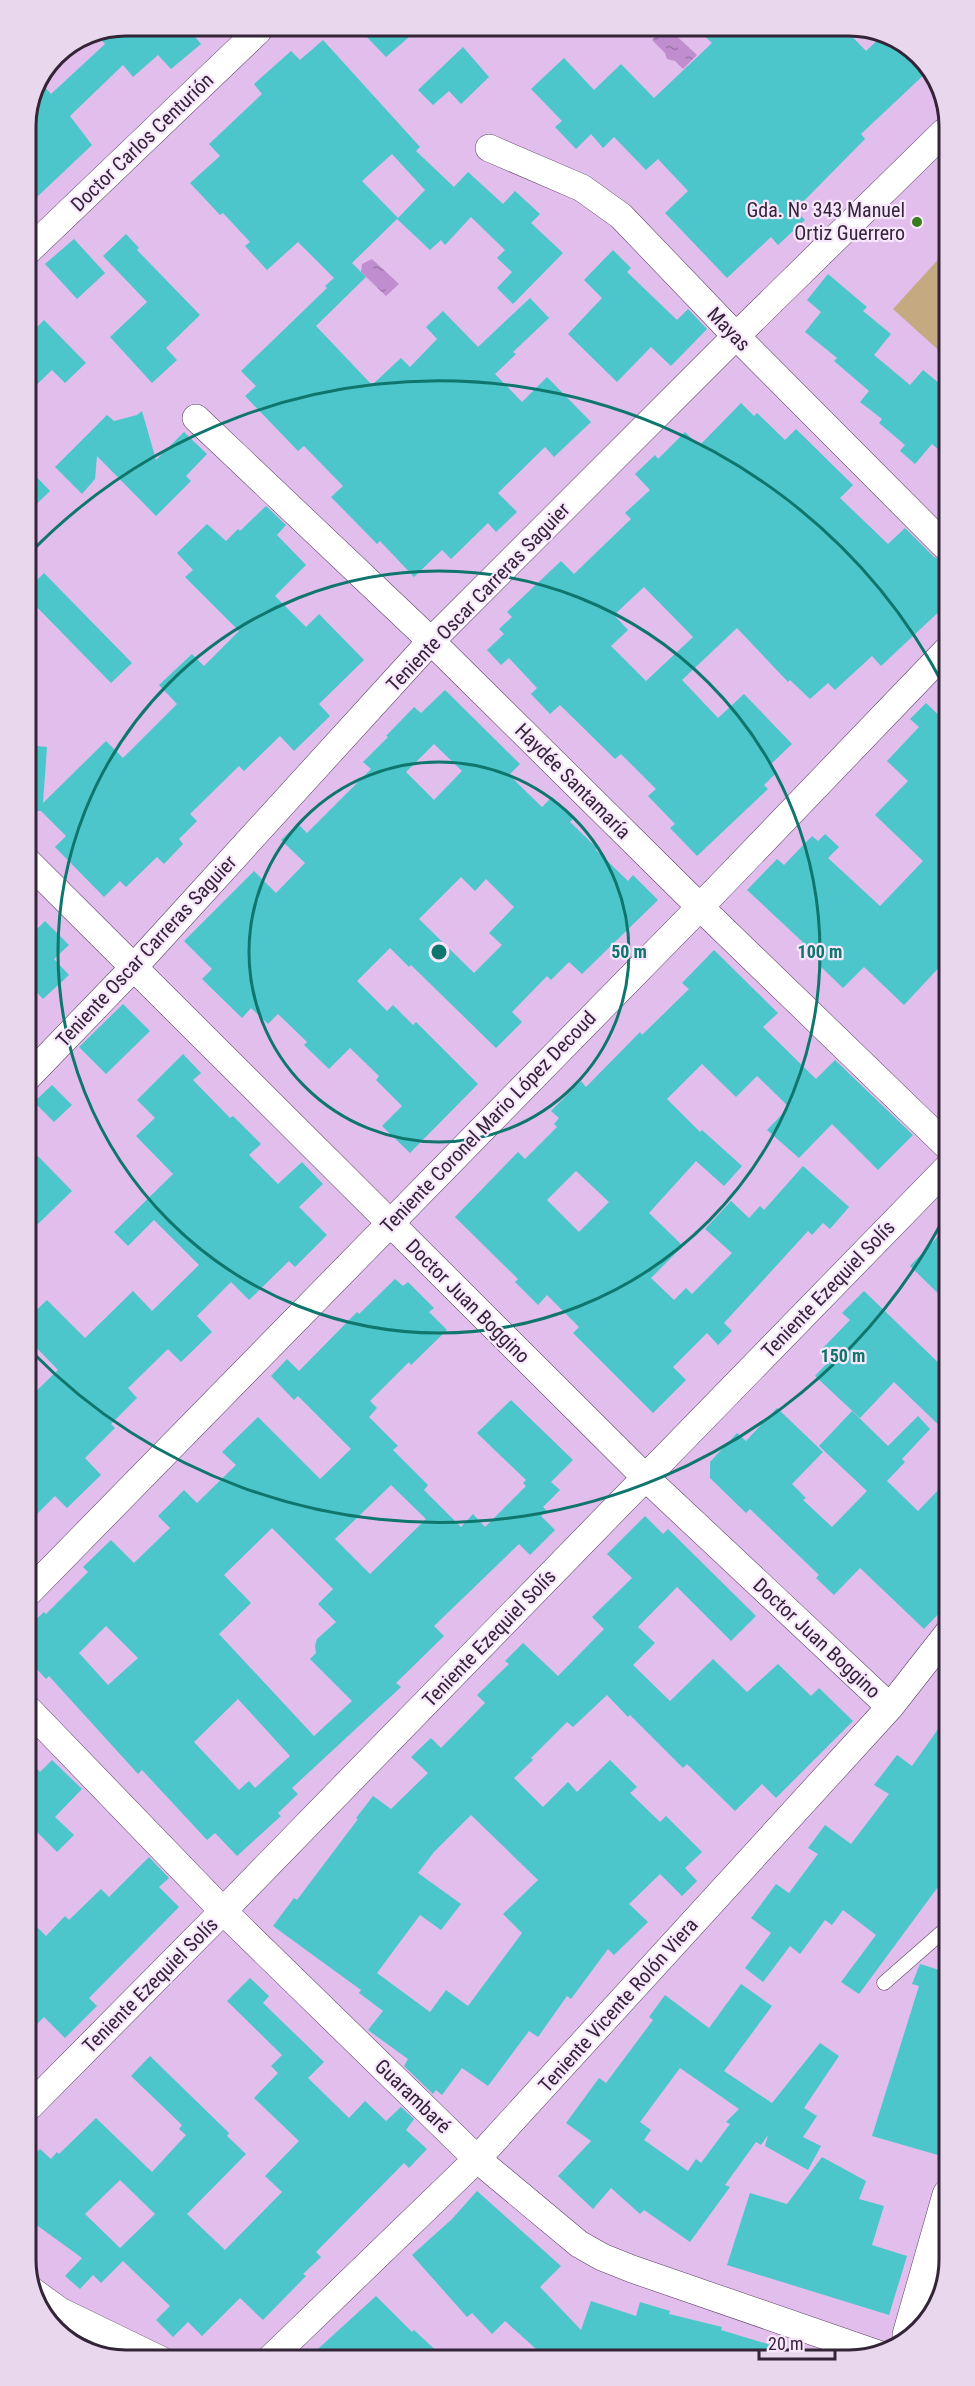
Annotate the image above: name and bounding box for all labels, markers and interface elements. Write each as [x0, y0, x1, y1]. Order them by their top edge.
street label: Doctor Carlos Centurión [66, 68, 218, 216]
place label: Gda. Nº 343 Manuel Ortiz Guerrero [747, 198, 905, 245]
marker: Gda. Nº 343 Manuel Ortiz Guerrero [910, 215, 924, 229]
street label: Mayas [703, 302, 755, 356]
street label: Teniente Oscar Carreras Saguier [381, 497, 575, 697]
street label: Haydée Santamaría [510, 718, 636, 844]
street label: Teniente Oscar Carreras Saguier [51, 850, 241, 1052]
text: 50 m [611, 941, 647, 962]
text: 100 m [798, 941, 842, 962]
centre of rings [429, 942, 449, 962]
street label: Teniente Coronel Mario López Decoud [375, 1006, 601, 1238]
street label: Teniente Ezequiel Solís [756, 1215, 900, 1363]
street label: Doctor Juan Boggino [401, 1234, 535, 1368]
text: 150 m [821, 1345, 865, 1366]
street label: Teniente Ezequiel Solís [417, 1564, 561, 1712]
street label: Doctor Juan Boggino [748, 1573, 886, 1703]
street label: Teniente Ezequiel Solís [77, 1912, 223, 2058]
street label: Teniente Vicente Rolón Viera [533, 1913, 703, 2097]
street label: Guarambaré [370, 2054, 456, 2138]
scale bar [759, 2323, 836, 2361]
text: 20 m [768, 2333, 803, 2354]

